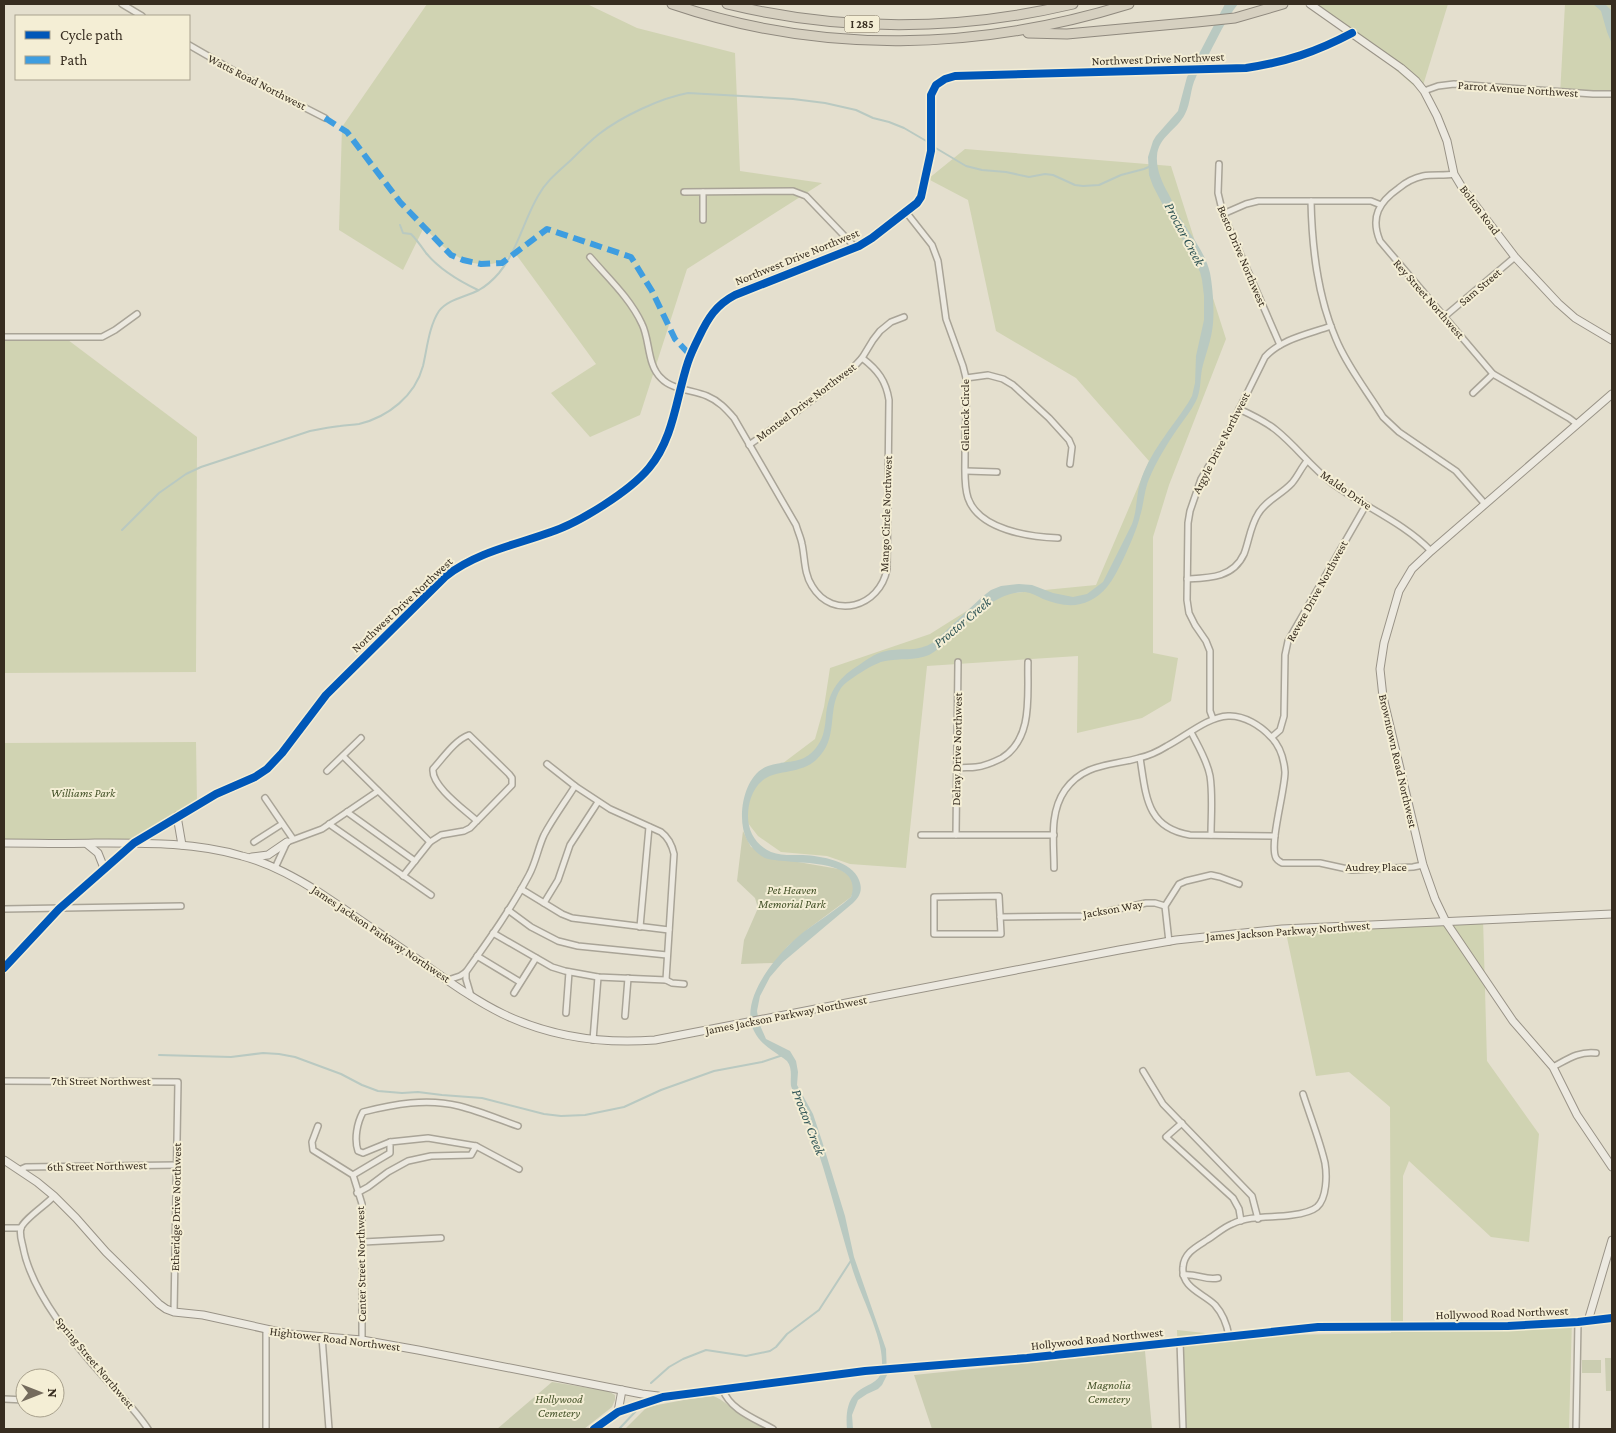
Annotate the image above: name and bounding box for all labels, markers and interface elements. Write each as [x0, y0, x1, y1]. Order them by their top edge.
legend [15, 15, 190, 80]
road number: I 285 [844, 15, 880, 32]
text: Cycle path [60, 27, 123, 44]
street label: Northwest Drive Northwest [1091, 50, 1226, 68]
street label: Watts Road Northwest [205, 51, 309, 113]
text: Path [60, 52, 87, 68]
street label: Parrot Avenue Northwest [1457, 78, 1580, 100]
street label: Bolton Road [1457, 182, 1504, 238]
water label: Proctor Creek [1162, 199, 1209, 269]
street label: Besto Drive Northwest [1214, 204, 1270, 309]
street label: Northwest Drive Northwest [733, 225, 862, 288]
street label: Rey Street Northwest [1391, 256, 1468, 342]
street label: Sam Street [1456, 265, 1505, 309]
street label: Monteel Drive Northwest [753, 359, 860, 444]
street label: Glenlock Circle [958, 379, 972, 451]
street label: Argyle Drive Northwest [1189, 389, 1253, 496]
street label: Mango Circle Northwest [877, 454, 895, 573]
street label: Maldo Drive [1318, 467, 1374, 513]
street label: Revere Drive Northwest [1283, 537, 1351, 644]
street label: Northwest Drive Northwest [349, 554, 456, 655]
water label: Proctor Creek [930, 593, 995, 651]
street label: Delray Drive Northwest [949, 691, 965, 806]
street label: Browntown Road Northwest [1376, 693, 1420, 830]
park label: Williams Park [51, 786, 116, 800]
street label: Audrey Place [1345, 860, 1407, 874]
street label: James Jackson Parkway Northwest [308, 882, 454, 986]
park label: Pet Heaven Memorial Park [757, 883, 826, 911]
street label: Jackson Way [1081, 897, 1144, 921]
street label: James Jackson Parkway Northwest [1205, 918, 1371, 944]
street label: James Jackson Parkway Northwest [703, 992, 869, 1038]
street label: 7th Street Northwest [51, 1074, 152, 1088]
water label: Proctor Creek [789, 1087, 829, 1158]
street label: Etheridge Drive Northwest [168, 1142, 184, 1271]
street label: 6th Street Northwest [47, 1158, 148, 1174]
street label: Center Street Northwest [353, 1205, 369, 1322]
street label: Hollywood Road Northwest [1435, 1304, 1570, 1322]
street label: Spring Street Northwest [52, 1314, 138, 1412]
street label: Hightower Road Northwest [269, 1324, 402, 1354]
street label: Hollywood Road Northwest [1030, 1325, 1165, 1353]
north arrow [15, 1368, 65, 1418]
park label: Magnolia Cemetery [1086, 1378, 1131, 1406]
park label: Hollywood Cemetery [535, 1392, 583, 1420]

